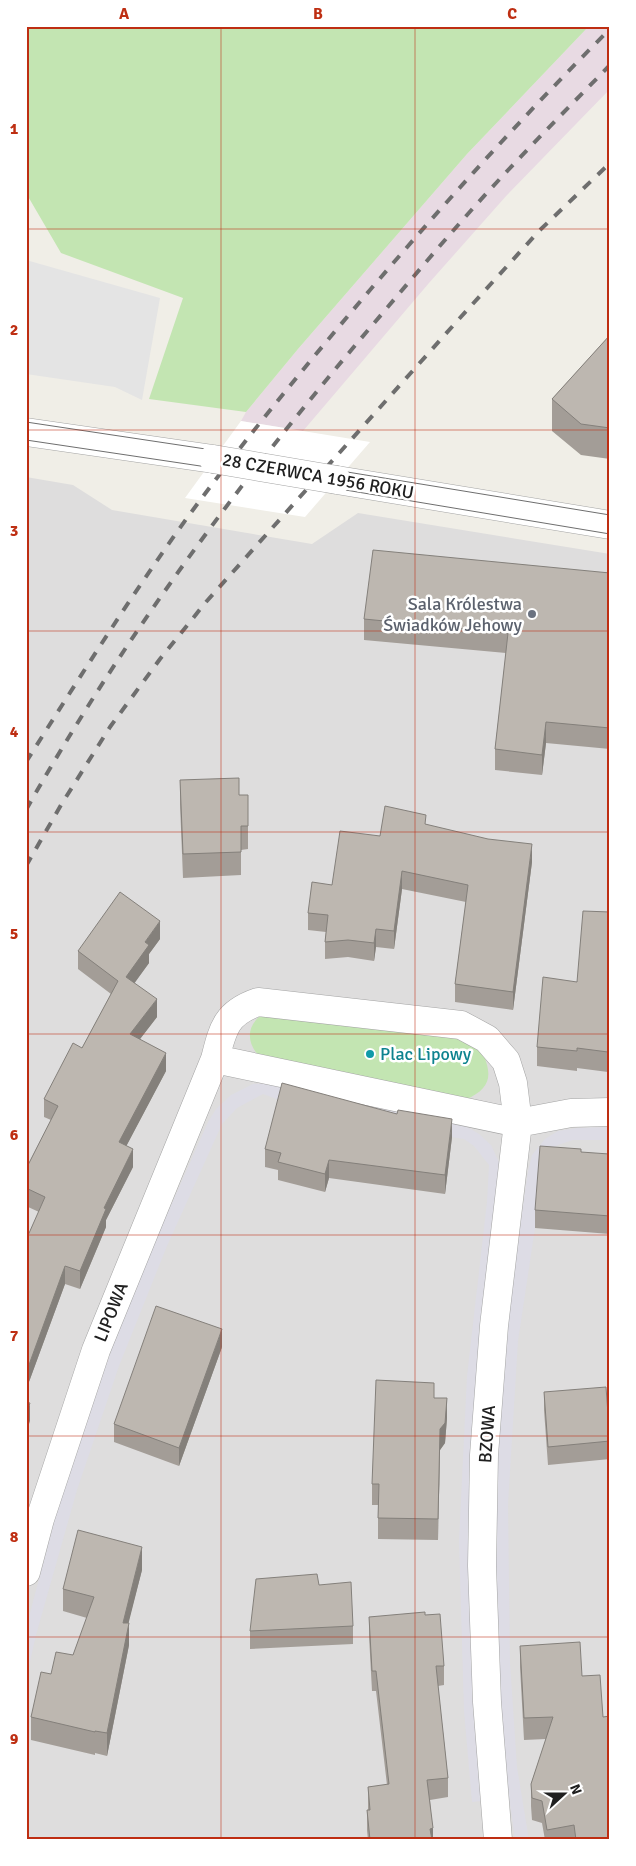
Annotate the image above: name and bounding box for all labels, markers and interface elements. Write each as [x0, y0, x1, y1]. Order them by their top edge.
text: A [119, 4, 130, 24]
text: B [313, 4, 323, 24]
text: C [507, 4, 517, 24]
text: 1 [10, 119, 19, 139]
text: 2 [10, 320, 18, 340]
street label: 28 CZERWCA 1956 ROKU [221, 448, 415, 504]
text: 3 [10, 521, 18, 541]
place label: Sala Królestwa Świadków Jehowy [383, 593, 523, 636]
marker: Sala Królestwa Świadków Jehowy [526, 608, 538, 620]
text: 4 [10, 722, 19, 742]
text: 5 [10, 924, 18, 944]
place label: Plac Lipowy [380, 1043, 472, 1065]
marker: Plac Lipowy [364, 1048, 376, 1060]
text: 6 [10, 1125, 19, 1145]
street label: LIPOWA [89, 1279, 133, 1345]
text: 7 [10, 1326, 19, 1346]
street label: BZOWA [474, 1404, 500, 1464]
text: 8 [10, 1527, 19, 1547]
text: 9 [10, 1729, 19, 1749]
north arrow [538, 1768, 588, 1818]
text: N [566, 1782, 585, 1797]

